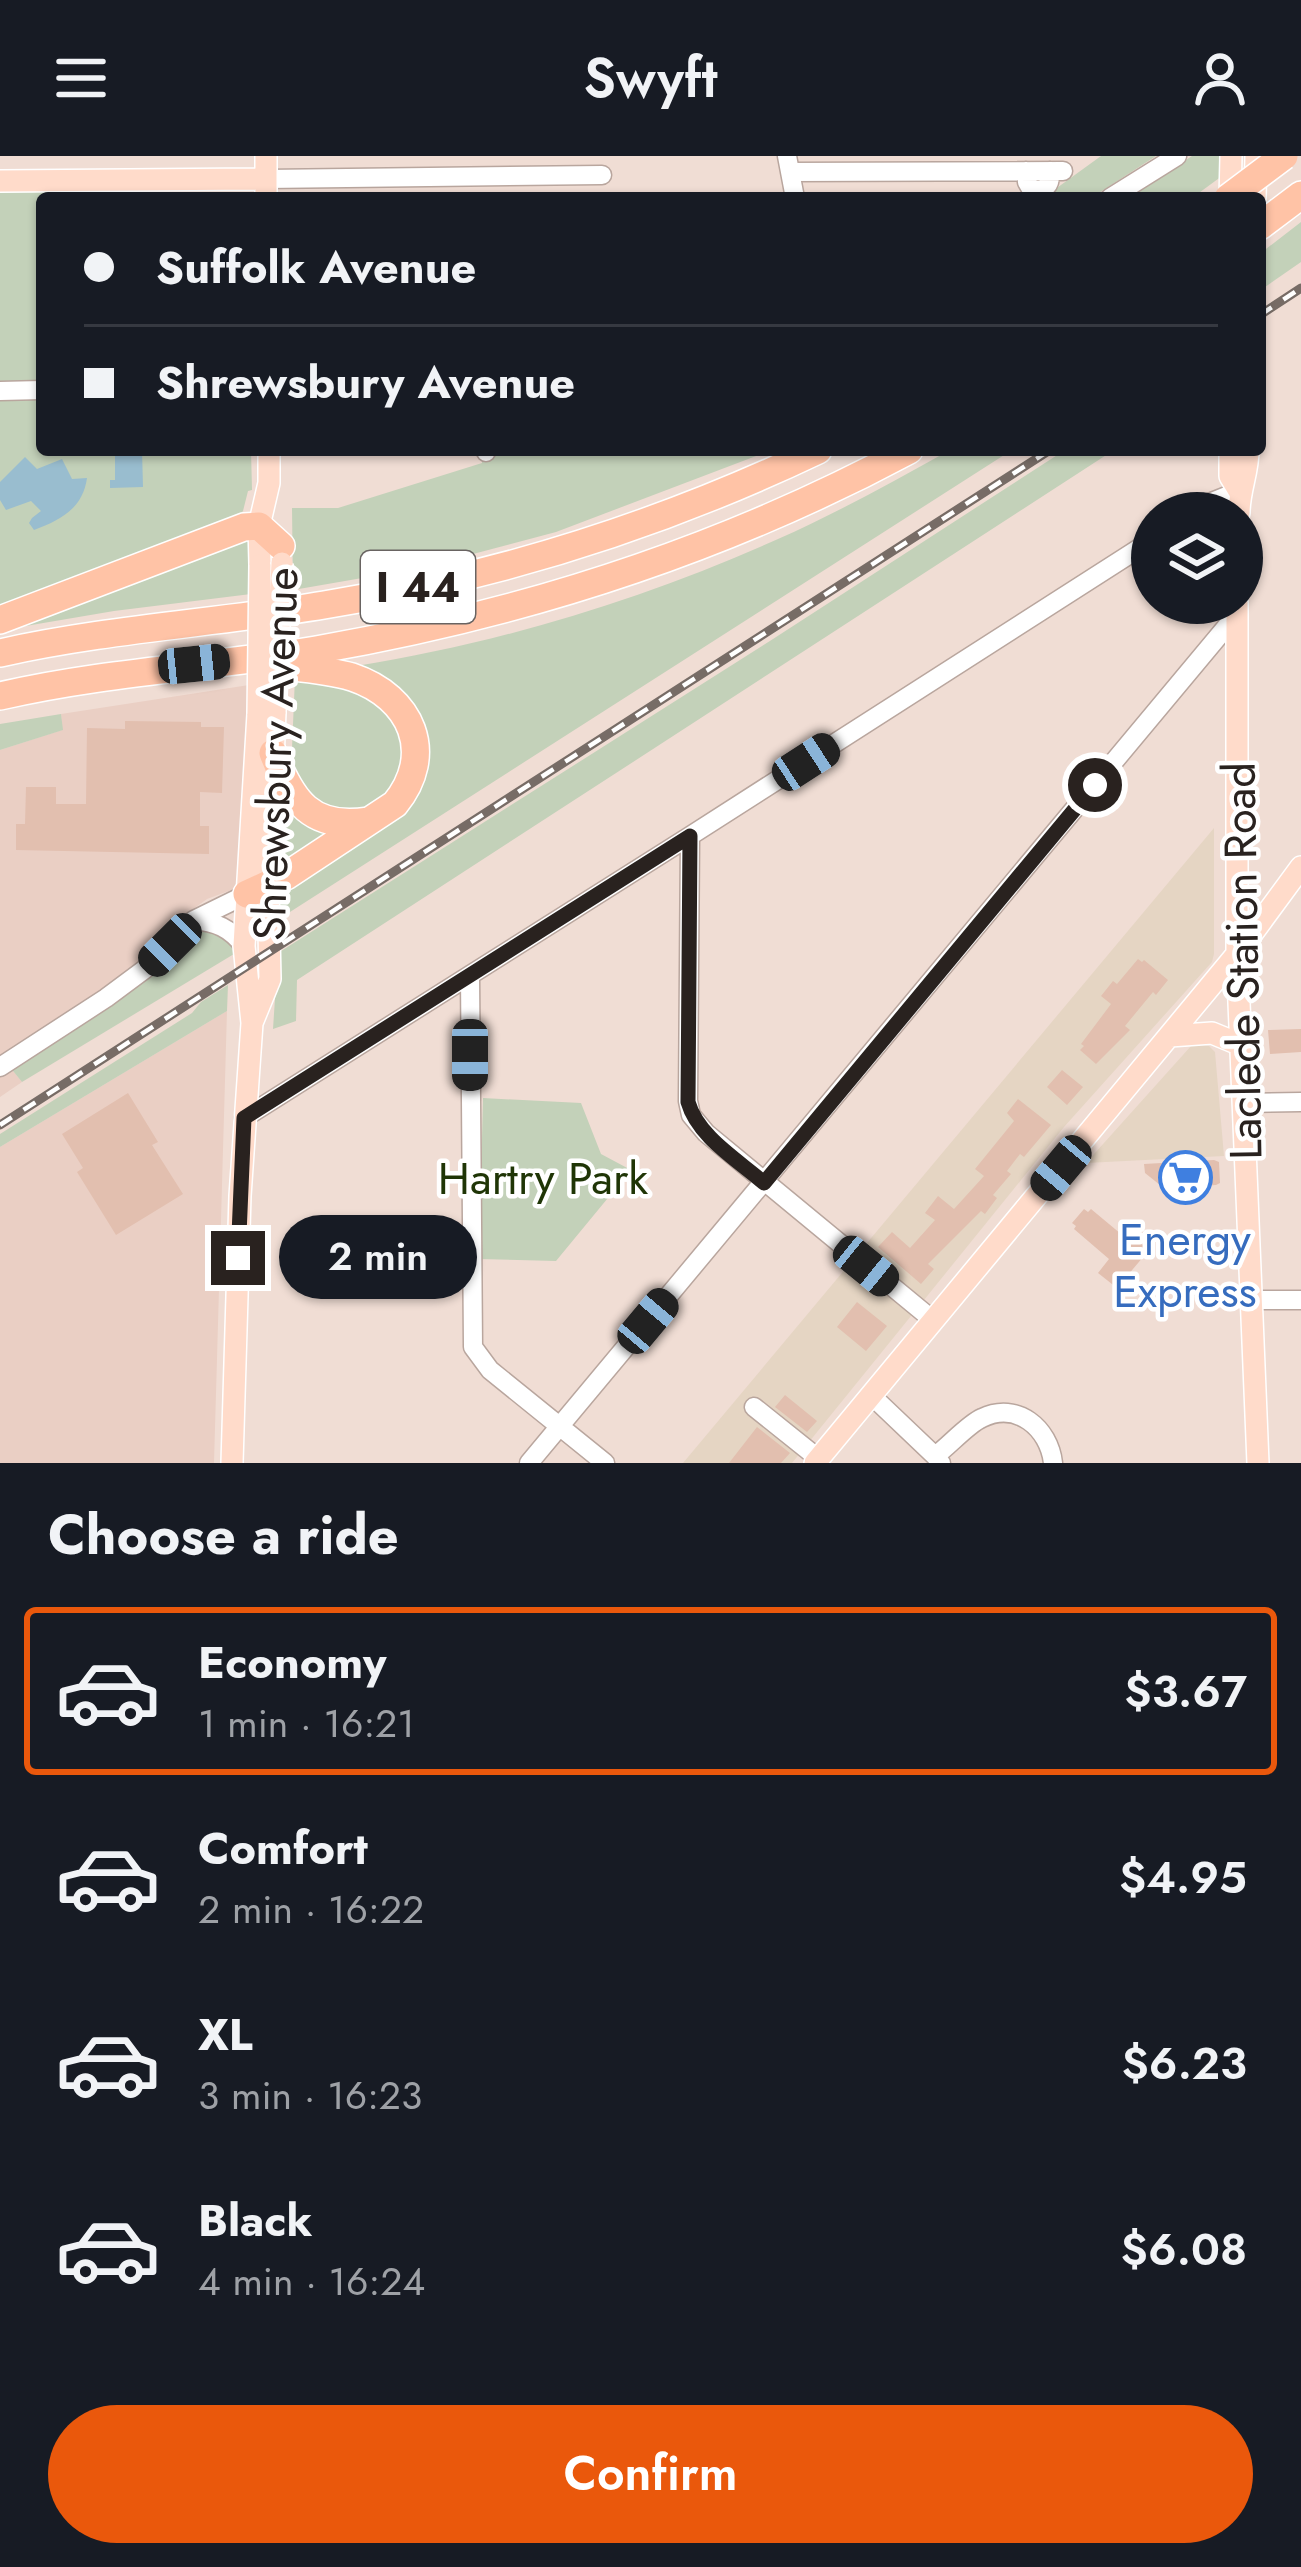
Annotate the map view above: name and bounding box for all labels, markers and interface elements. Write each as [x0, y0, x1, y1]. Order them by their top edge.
text: Swyft [583, 39, 718, 117]
icon: menu [48, 45, 114, 111]
icon: person [1187, 45, 1253, 111]
text: Suffolk Avenue [156, 235, 476, 300]
text: Shrewsbury Avenue [156, 350, 575, 415]
map controls [1131, 492, 1263, 624]
button: layers [1131, 492, 1263, 624]
road number: I 44 [361, 551, 475, 623]
street label: Shrewsbury Avenue [236, 566, 315, 942]
car [156, 642, 232, 686]
car [766, 727, 846, 797]
route start [1068, 758, 1122, 812]
street label: Laclede Station Road [1207, 762, 1278, 1160]
car [132, 907, 208, 983]
car [452, 1019, 488, 1091]
car [1024, 1129, 1098, 1207]
park label: Hartry Park [438, 1146, 648, 1211]
supermarket icon: Energy Express [1157, 1150, 1213, 1206]
place label: Energy Express [1113, 1207, 1257, 1324]
callout: 2 min [280, 1216, 478, 1300]
text: 2 min [328, 1228, 428, 1285]
car [827, 1229, 905, 1303]
route end [211, 1231, 265, 1285]
car [611, 1282, 685, 1360]
text: Choose a ride [48, 1496, 399, 1574]
text: Economy [198, 1630, 386, 1695]
icon: car [54, 1637, 162, 1745]
text: $3.67 [1124, 1659, 1247, 1724]
text: 1 min · 16:21 [198, 1695, 415, 1752]
text: Comfort [198, 1816, 368, 1881]
icon: car [54, 1823, 162, 1931]
text: $4.95 [1119, 1845, 1247, 1910]
text: 2 min · 16:22 [198, 1881, 424, 1938]
text: XL [198, 2002, 253, 2067]
icon: car [54, 2009, 162, 2117]
text: $6.23 [1121, 2031, 1247, 2096]
text: 3 min · 16:23 [198, 2067, 422, 2124]
text: Black [198, 2188, 312, 2253]
icon: car [54, 2195, 162, 2303]
text: $6.08 [1121, 2217, 1247, 2282]
text: 4 min · 16:24 [198, 2253, 425, 2310]
button: Confirm [48, 2405, 1253, 2543]

